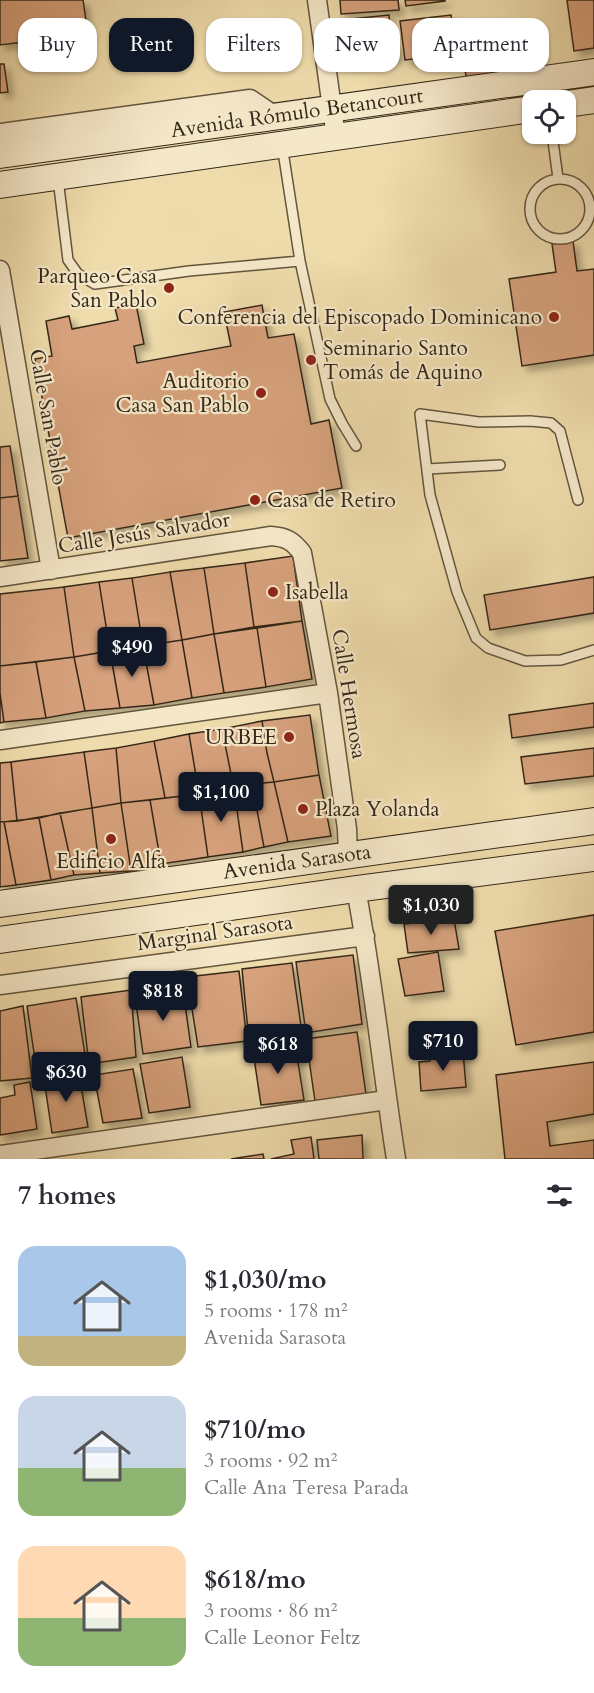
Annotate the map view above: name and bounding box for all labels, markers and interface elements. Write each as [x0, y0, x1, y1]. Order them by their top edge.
chip: Buy [18, 18, 97, 72]
chip: Rent [109, 18, 194, 72]
chip: Filters [206, 18, 302, 72]
chip: New [314, 18, 400, 72]
chip: Apartment [412, 18, 549, 72]
street label: Avenida Rómulo Betancourt [169, 81, 425, 145]
map controls [522, 90, 576, 144]
button: locate [522, 90, 576, 144]
place label: Parqueo Casa San Pablo [37, 262, 157, 315]
marker: Parqueo Casa San Pablo [162, 281, 176, 295]
place label: Conferencia del Episcopado Dominicano [177, 303, 542, 332]
marker: Conferencia del Episcopado Dominicano [547, 310, 561, 324]
place label: Seminario Santo Tomás de Aquino [323, 334, 483, 387]
street label: Calle San Pablo [22, 347, 74, 487]
marker: Seminario Santo Tomás de Aquino [304, 353, 318, 367]
place label: Auditorio Casa San Pablo [116, 367, 249, 420]
marker: Auditorio Casa San Pablo [254, 386, 268, 400]
place label: Casa de Retiro [267, 486, 396, 515]
marker: Casa de Retiro [248, 493, 262, 507]
street label: Calle Jesús Salvador [56, 505, 232, 561]
place label: Isabella [285, 578, 349, 607]
marker: Isabella [266, 585, 280, 599]
pin: $490 [96, 627, 168, 678]
street label: Calle Hermosa [324, 627, 374, 761]
text: $490 [112, 633, 152, 660]
place label: URBEE [205, 723, 277, 752]
marker: URBEE [282, 730, 296, 744]
pin: $1,100 [172, 772, 270, 823]
text: $1,100 [192, 778, 250, 805]
place label: Plaza Yolanda [315, 795, 440, 824]
marker: Plaza Yolanda [296, 802, 310, 816]
marker: Edificio Alfa [104, 832, 118, 846]
street label: Avenida Sarasota [221, 837, 373, 887]
place label: Edificio Alfa [56, 847, 166, 876]
pin: $1,030 [382, 885, 480, 936]
text: $1,030 [402, 891, 460, 918]
street label: Marginal Sarasota [135, 908, 295, 958]
pin: $818 [127, 971, 199, 1022]
text: $818 [143, 977, 183, 1004]
pin: $710 [407, 1021, 479, 1072]
pin: $618 [242, 1024, 314, 1075]
text: $710 [423, 1027, 463, 1054]
text: $618 [258, 1030, 298, 1057]
pin: $630 [30, 1052, 102, 1103]
text: $630 [46, 1058, 86, 1085]
text: 7 homes [18, 1178, 116, 1213]
icon: filters [543, 1179, 576, 1212]
text: $1,030/mo [204, 1262, 327, 1297]
icon: home [66, 1270, 138, 1342]
text: 5 rooms · 178 m² [204, 1297, 348, 1324]
text: Avenida Sarasota [204, 1324, 346, 1351]
text: $710/mo [204, 1412, 306, 1447]
icon: home [66, 1420, 138, 1492]
text: 3 rooms · 92 m² [204, 1447, 337, 1474]
text: Calle Ana Teresa Parada [204, 1474, 409, 1501]
text: $618/mo [204, 1562, 306, 1597]
icon: home [66, 1570, 138, 1642]
text: 3 rooms · 86 m² [204, 1597, 337, 1624]
text: Calle Leonor Feltz [204, 1624, 360, 1651]

